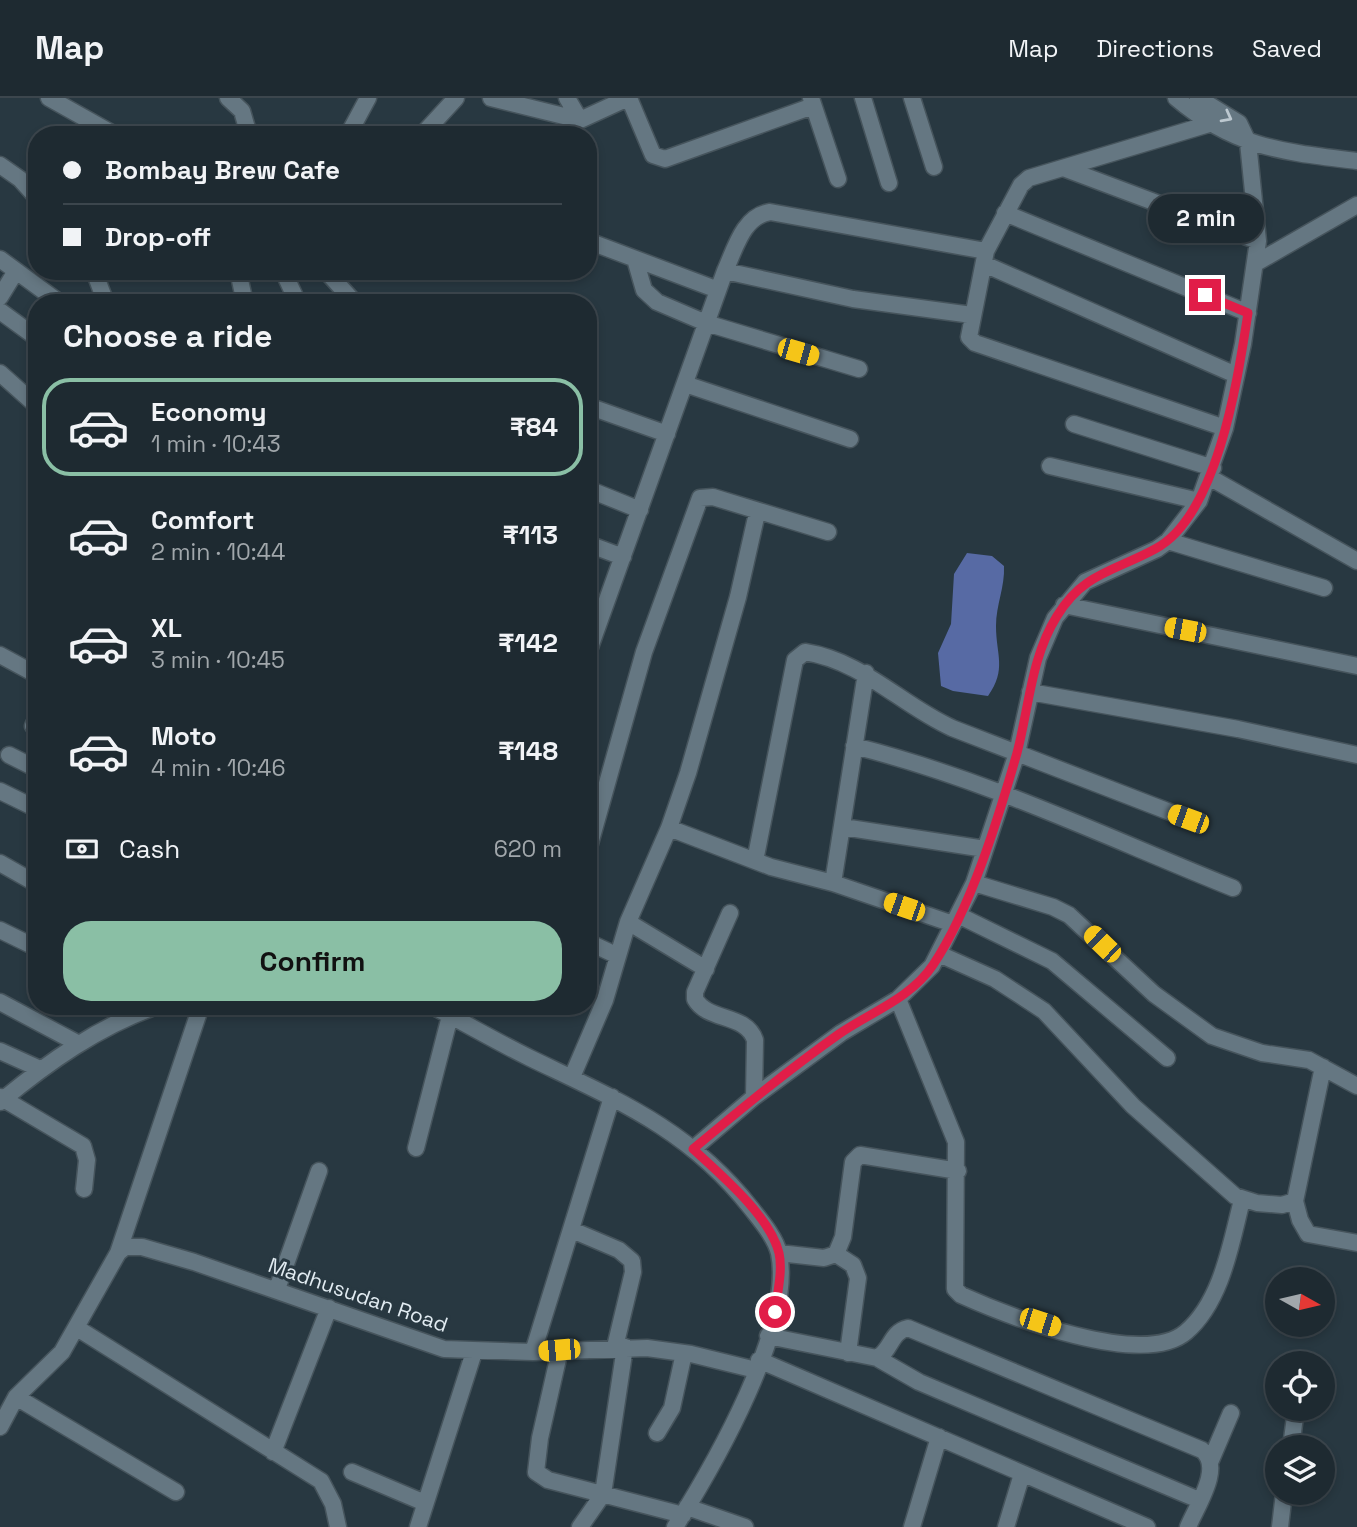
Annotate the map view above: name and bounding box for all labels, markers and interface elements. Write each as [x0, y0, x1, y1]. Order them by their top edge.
text: Map [35, 27, 104, 69]
text: Map [1008, 33, 1058, 64]
text: Directions [1096, 33, 1214, 64]
text: Saved [1252, 33, 1322, 64]
one-way arrow [1219, 108, 1232, 122]
text: Bombay Brew Cafe [105, 153, 340, 187]
callout: 2 min [1147, 194, 1263, 242]
text: 2 min [1176, 203, 1236, 233]
text: Drop-off [105, 220, 211, 254]
route end [1189, 279, 1221, 311]
text: Choose a ride [63, 316, 273, 356]
car [775, 336, 822, 368]
text: Economy [151, 395, 267, 429]
icon: car [67, 396, 130, 459]
text: ₹84 [510, 410, 558, 444]
text: 1 min · 10:43 [151, 429, 281, 459]
text: Comfort [151, 503, 254, 537]
icon: car [67, 504, 130, 567]
text: ₹113 [503, 518, 558, 552]
text: 2 min · 10:44 [151, 537, 285, 567]
text: XL [151, 611, 182, 645]
icon: car [67, 612, 130, 675]
car [1163, 616, 1208, 644]
text: ₹142 [498, 626, 558, 660]
text: 3 min · 10:45 [151, 645, 285, 675]
text: Moto [151, 719, 217, 753]
icon: car [67, 720, 130, 783]
text: ₹148 [498, 734, 558, 768]
text: 4 min · 10:46 [151, 753, 286, 783]
car [1165, 802, 1212, 836]
icon: cash [63, 830, 101, 868]
text: Cash [119, 832, 180, 866]
text: 620 m [494, 834, 562, 864]
car [881, 890, 928, 924]
button: Confirm [63, 921, 562, 1001]
car [1080, 922, 1125, 966]
street label: Madhusudan Road [265, 1251, 452, 1338]
north arrow [1265, 1267, 1335, 1337]
map controls [1265, 1267, 1335, 1505]
route start [759, 1296, 791, 1328]
car [1017, 1306, 1064, 1338]
car [538, 1338, 581, 1362]
button: locate [1265, 1351, 1335, 1421]
button: layers [1265, 1435, 1335, 1505]

